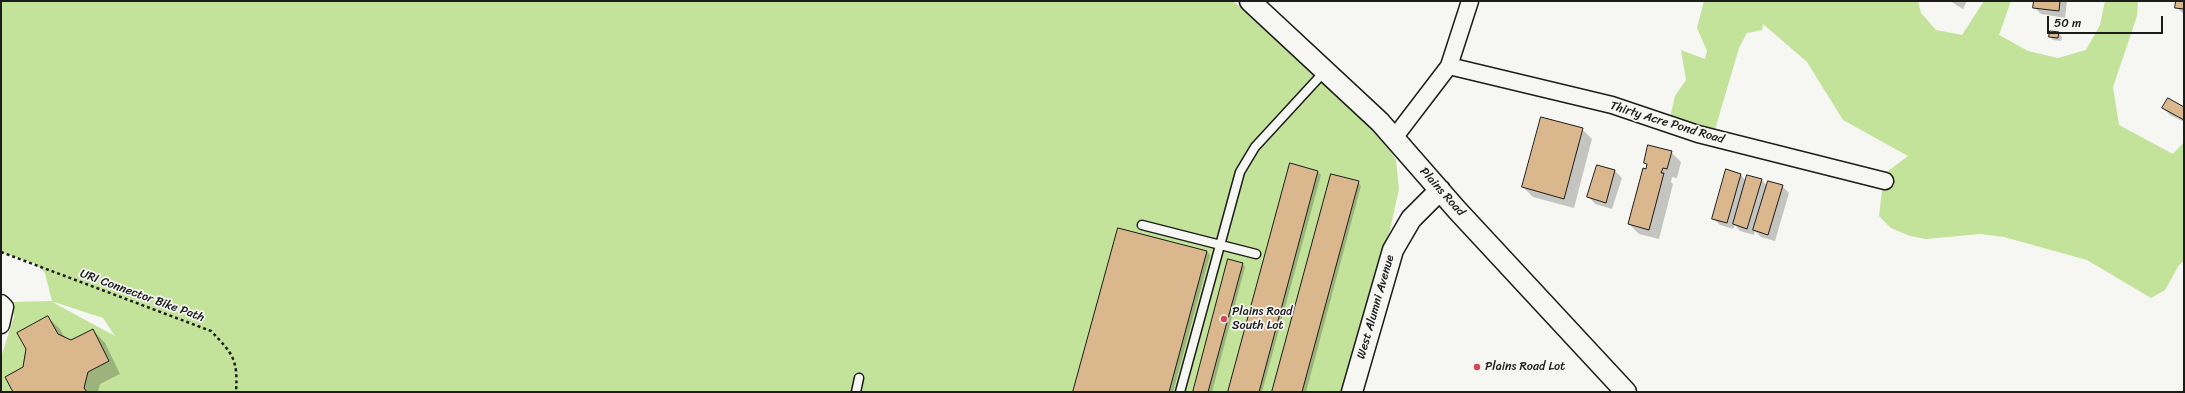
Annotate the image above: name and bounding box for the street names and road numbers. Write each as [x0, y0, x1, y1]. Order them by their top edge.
street label: Thirty Acre Pond Road [1608, 99, 1726, 147]
street label: Plains Road [1416, 165, 1468, 219]
street label: West Alumni Avenue [1354, 253, 1398, 361]
street label: URI Connector Bike Path [78, 267, 206, 325]

